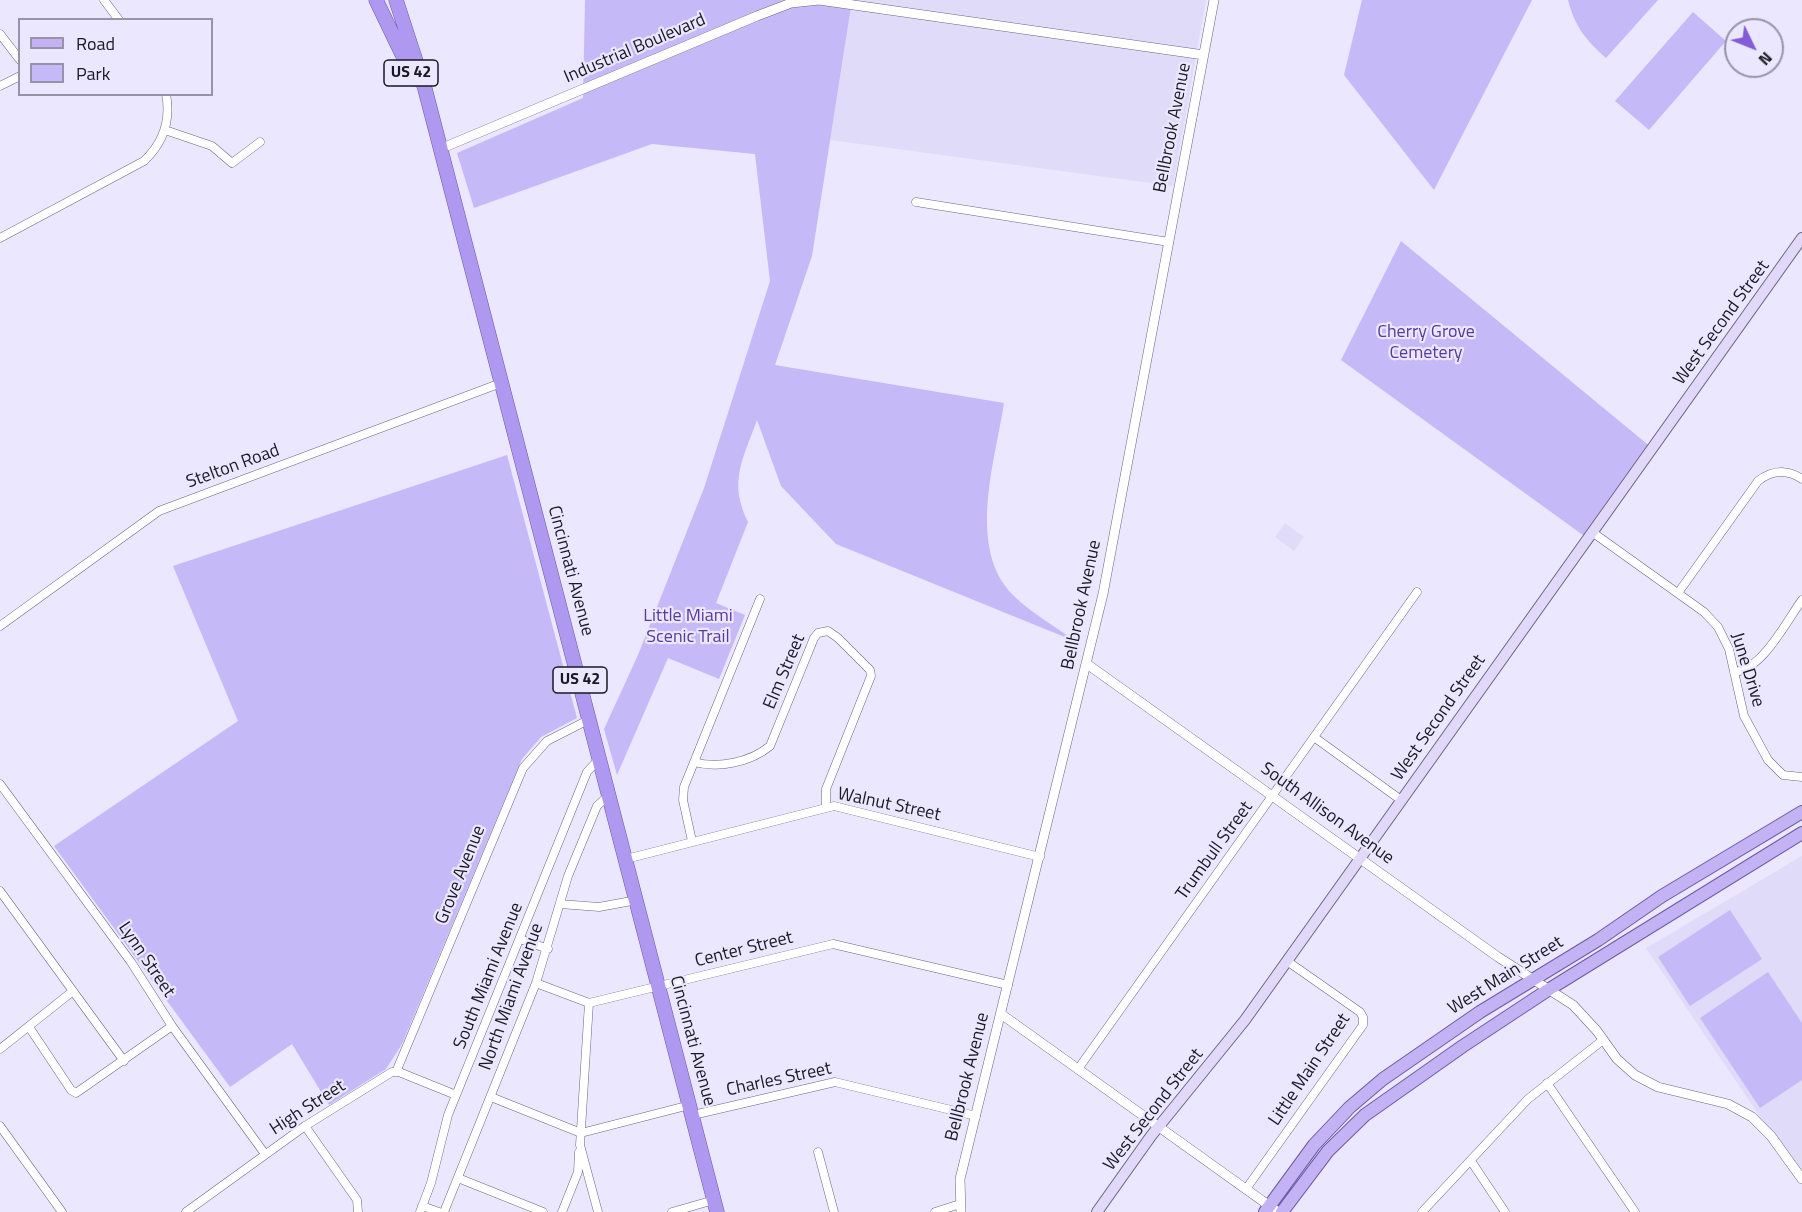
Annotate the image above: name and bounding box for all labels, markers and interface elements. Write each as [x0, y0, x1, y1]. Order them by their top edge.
street label: Industrial Boulevard [561, 9, 709, 89]
legend [18, 18, 213, 96]
north arrow [1724, 18, 1784, 78]
text: Road [76, 30, 115, 57]
text: N [1753, 47, 1778, 71]
text: Park [76, 60, 110, 87]
road number: US 42 [384, 60, 438, 86]
street label: Bellbrook Avenue [1150, 61, 1196, 195]
street label: West Second Street [1669, 256, 1775, 390]
park label: Cherry Grove Cemetery [1377, 322, 1475, 364]
street label: Stelton Road [183, 440, 283, 494]
street label: Cincinnati Avenue [542, 503, 598, 639]
street label: Bellbrook Avenue [1058, 538, 1106, 672]
park label: Little Miami Scenic Trail [643, 606, 733, 648]
street label: June Drive [1725, 630, 1769, 710]
street label: Elm Street [760, 631, 810, 713]
street label: West Second Street [1387, 651, 1491, 785]
road number: US 42 [553, 667, 607, 693]
street label: South Allison Avenue [1256, 758, 1398, 870]
street label: Walnut Street [836, 784, 942, 826]
street label: Trumbull Street [1172, 798, 1258, 904]
street label: Grove Avenue [431, 823, 491, 927]
street label: South Miami Avenue [450, 900, 528, 1052]
street label: Lynn Street [113, 918, 179, 1002]
street label: North Miami Avenue [475, 920, 549, 1074]
street label: Center Street [693, 927, 795, 973]
street label: West Main Street [1445, 932, 1567, 1020]
street label: Cincinnati Avenue [664, 973, 720, 1109]
street label: Bellbrook Avenue [942, 1010, 994, 1144]
street label: Little Main Street [1265, 1010, 1355, 1130]
street label: West Second Street [1100, 1045, 1208, 1175]
street label: Charles Street [725, 1058, 833, 1102]
street label: High Street [266, 1076, 350, 1140]

